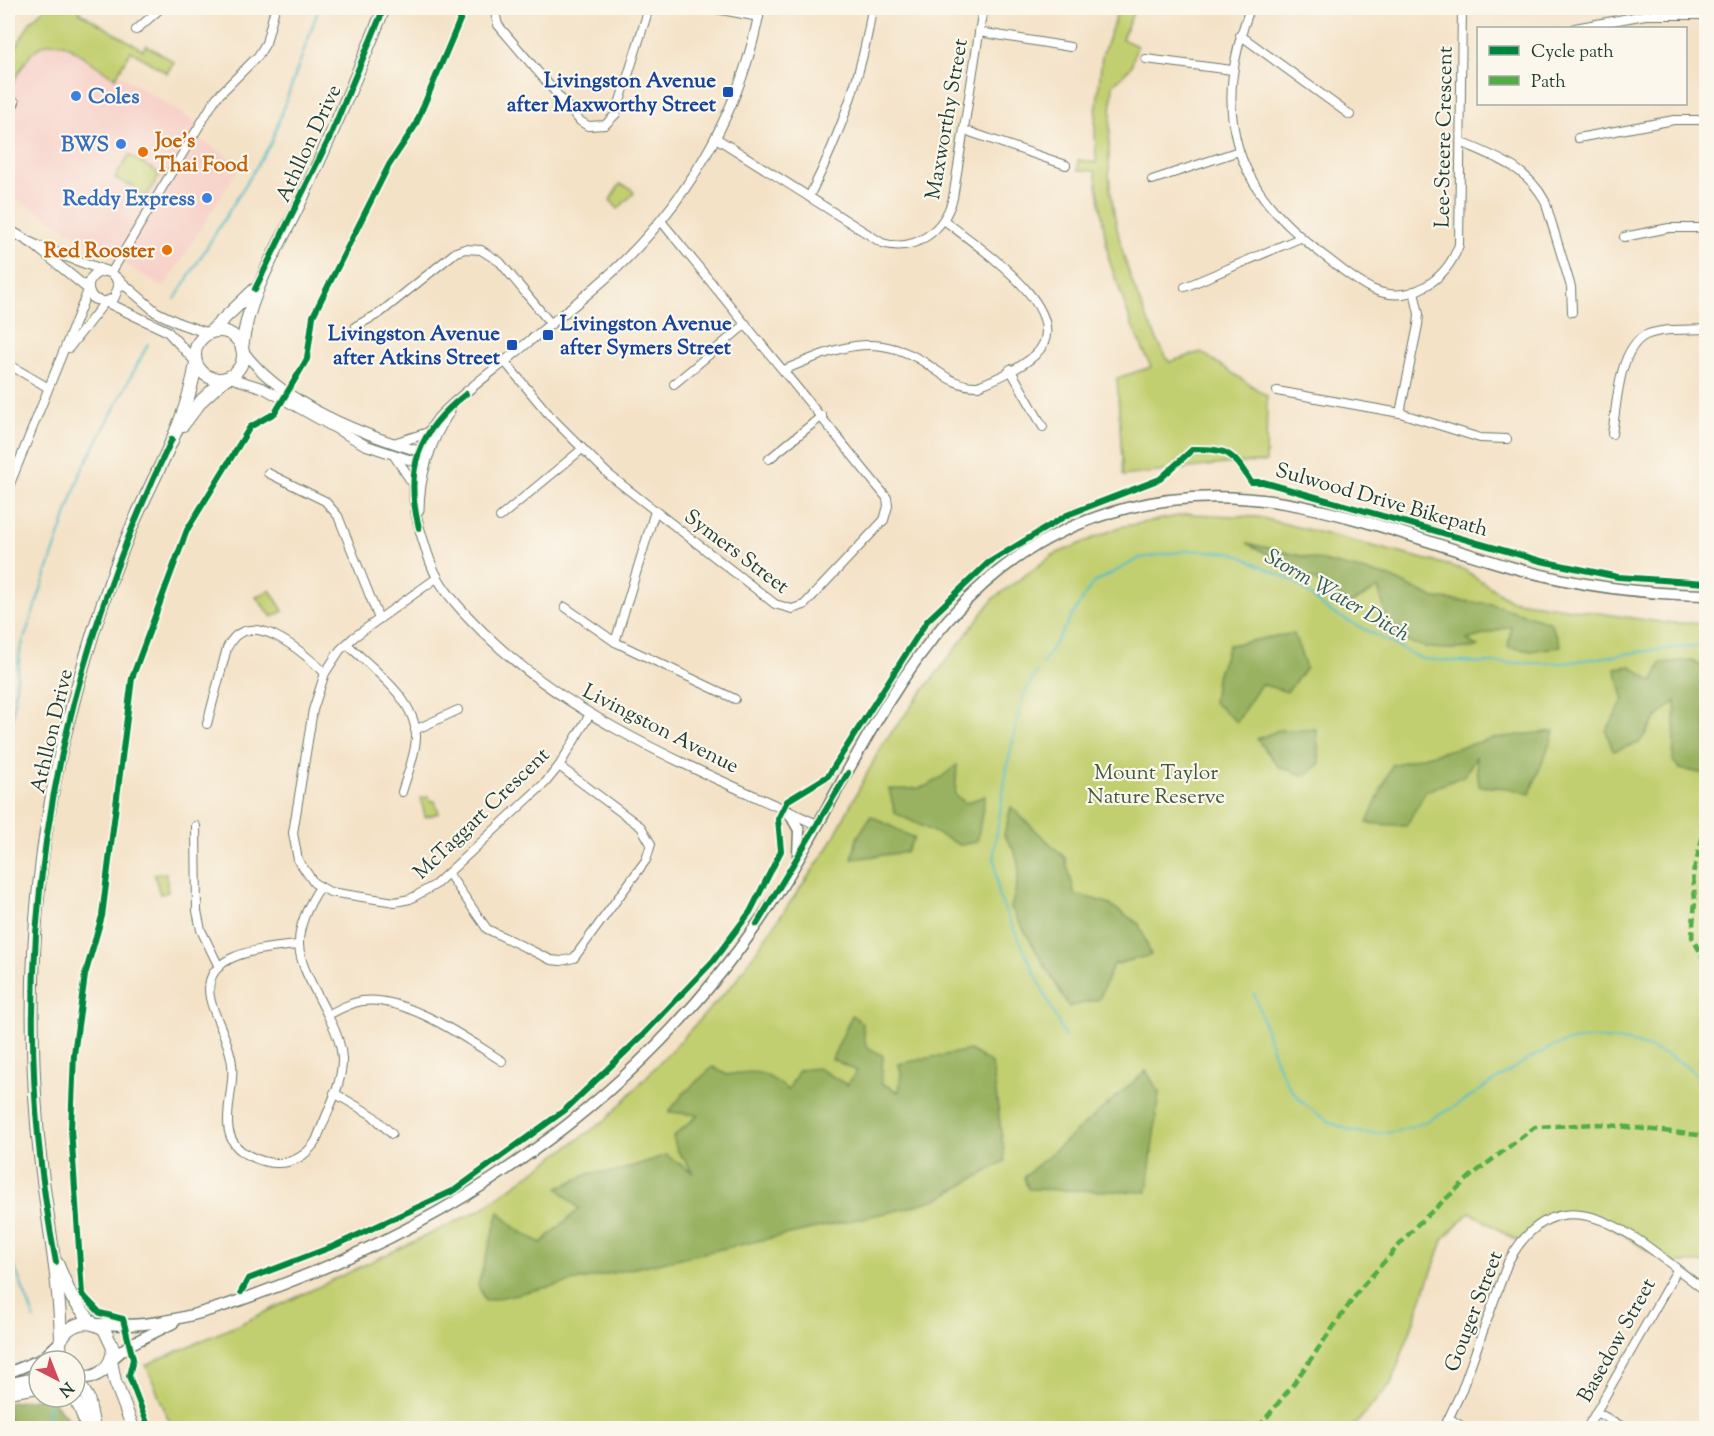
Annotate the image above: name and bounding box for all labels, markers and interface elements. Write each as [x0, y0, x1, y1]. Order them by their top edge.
legend [1477, 27, 1687, 105]
street label: Maxworthy Street [919, 37, 977, 202]
text: Cycle path [1531, 40, 1614, 66]
street label: Lee-Steere Crescent [1428, 46, 1462, 228]
place label: Livingston Avenue after Maxworthy Street [507, 67, 717, 121]
text: Path [1531, 70, 1566, 96]
street label: Athllon Drive [269, 80, 350, 208]
place label: Coles [88, 83, 139, 113]
marker: Livingston Avenue after Maxworthy Street [721, 85, 735, 99]
marker: Coles [69, 89, 83, 103]
place label: Joe's Thai Food [153, 127, 249, 181]
place label: BWS [61, 131, 109, 161]
marker: BWS [114, 137, 128, 151]
marker: Joe's Thai Food [136, 145, 150, 159]
place label: Reddy Express [63, 185, 195, 215]
marker: Reddy Express [200, 191, 214, 205]
place label: Red Rooster [44, 237, 155, 267]
marker: Red Rooster [160, 243, 174, 257]
place label: Livingston Avenue after Symers Street [560, 310, 732, 364]
place label: Livingston Avenue after Atkins Street [328, 320, 501, 374]
marker: Livingston Avenue after Symers Street [541, 328, 555, 342]
marker: Livingston Avenue after Atkins Street [505, 338, 519, 352]
street label: Sulwood Drive Bikepath [1272, 456, 1491, 546]
street label: Symers Street [677, 503, 795, 602]
water label: Storm Water Ditch [1258, 542, 1415, 651]
street label: Athllon Drive [24, 666, 82, 797]
street label: Livingston Avenue [577, 677, 743, 782]
street label: McTaggart Crescent [407, 741, 557, 888]
park label: Mount Taylor Nature Reserve [1087, 759, 1225, 813]
street label: Gouger Street [1438, 1247, 1512, 1376]
street label: Basedow Street [1571, 1273, 1664, 1409]
north arrow [27, 1349, 87, 1409]
text: N [53, 1375, 78, 1401]

